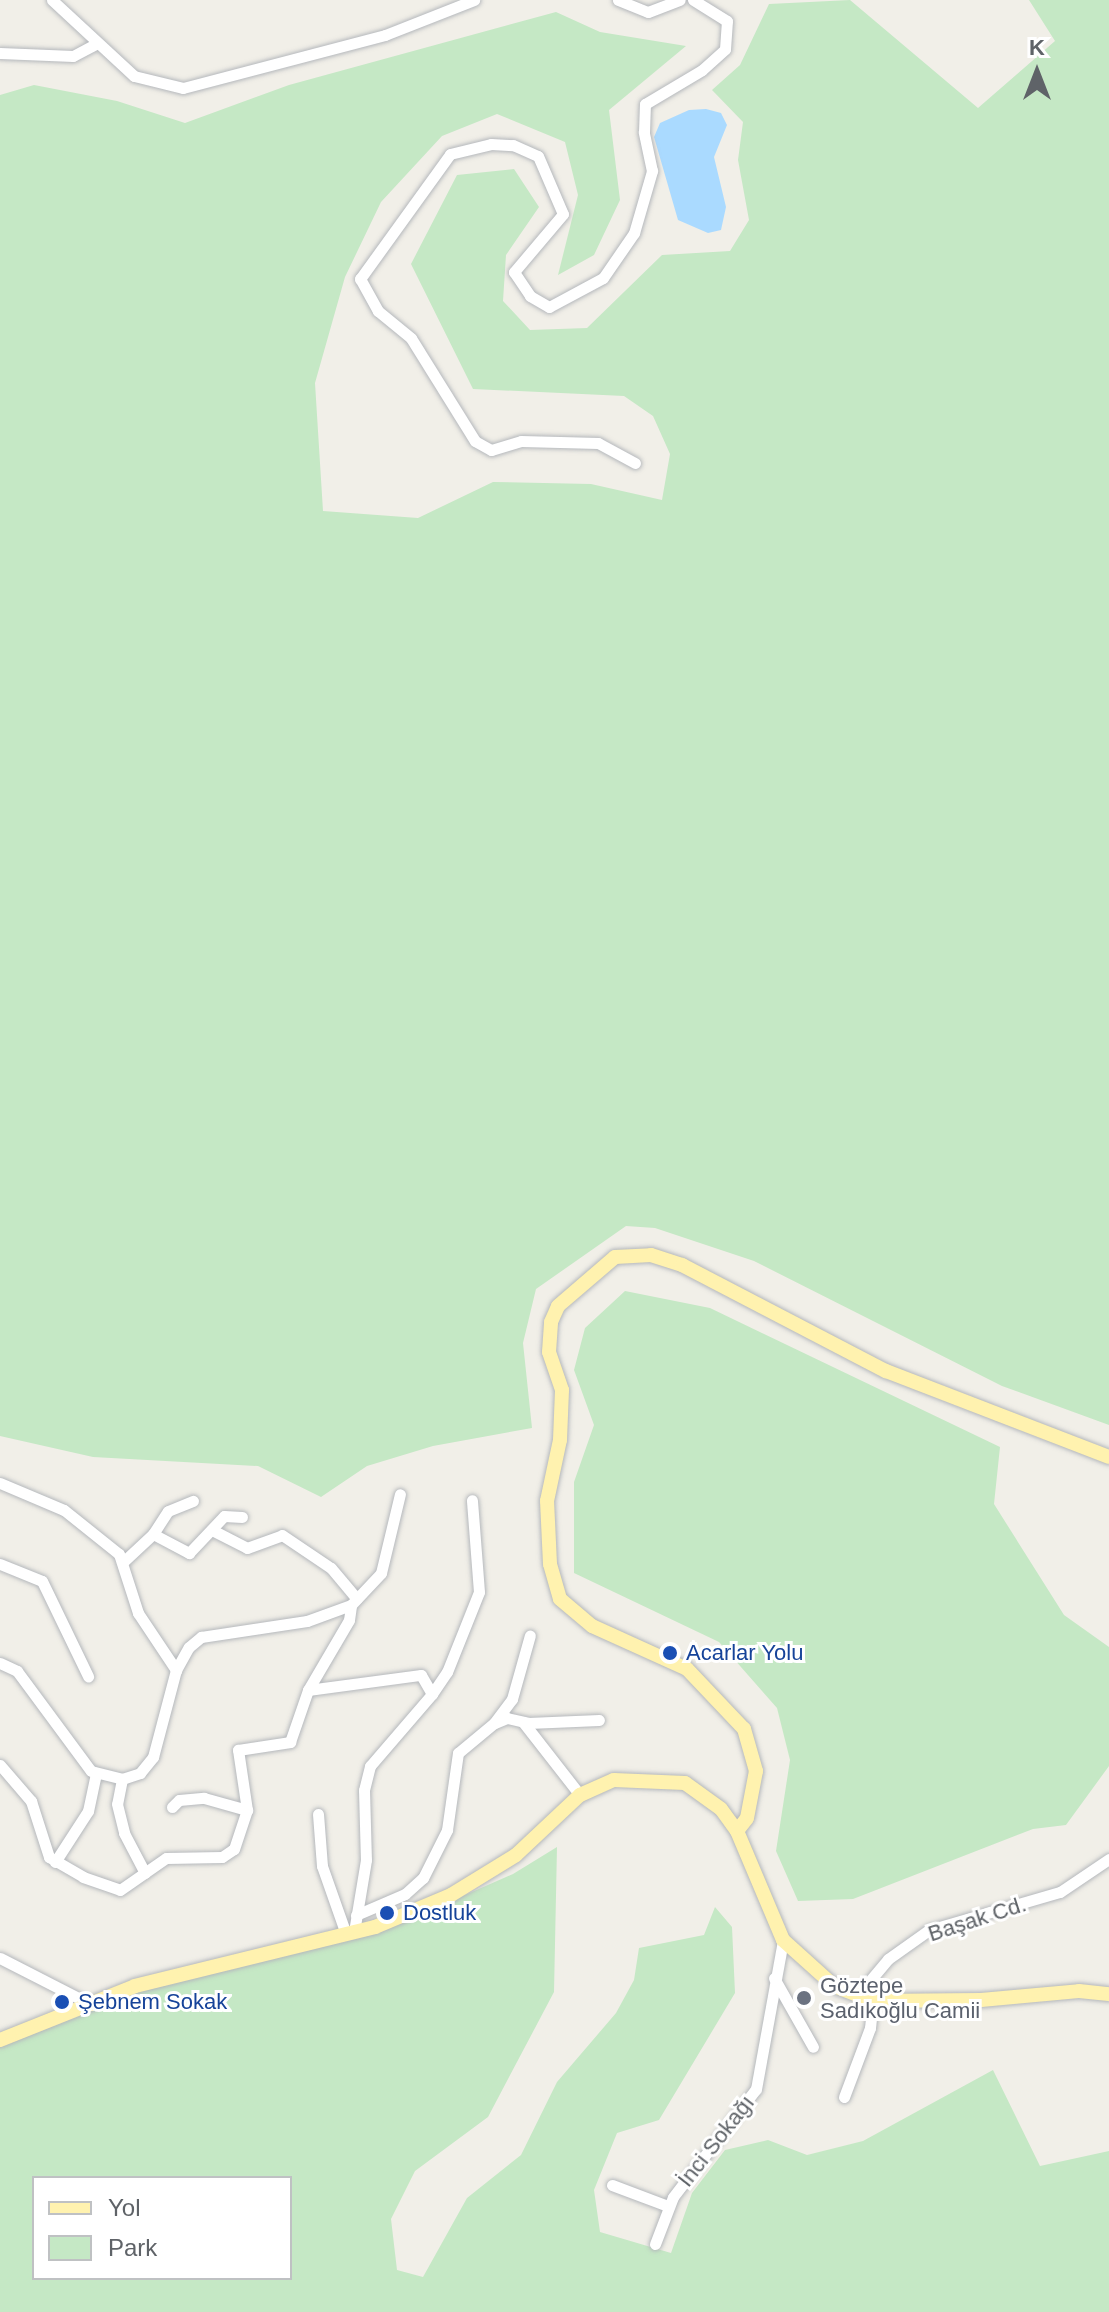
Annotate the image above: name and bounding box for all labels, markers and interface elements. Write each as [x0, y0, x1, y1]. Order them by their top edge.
north arrow [997, 32, 1077, 112]
text: K [1029, 35, 1045, 60]
place label: Acarlar Yolu [686, 1640, 804, 1666]
marker: Acarlar Yolu [661, 1644, 679, 1662]
street label: Başak Cd. [925, 1891, 1029, 1947]
place label: Dostluk [403, 1900, 476, 1926]
marker: Dostluk [378, 1904, 396, 1922]
place label: Göztepe Sadıkoğlu Camii [820, 1972, 980, 2024]
place label: Şebnem Sokak [78, 1989, 227, 2015]
marker: Göztepe Sadıkoğlu Camii [795, 1989, 813, 2007]
marker: Şebnem Sokak [53, 1993, 71, 2011]
street label: İnci Sokağı [672, 2090, 760, 2192]
legend [32, 2176, 292, 2280]
text: Yol [108, 2194, 140, 2221]
text: Park [108, 2234, 157, 2261]

